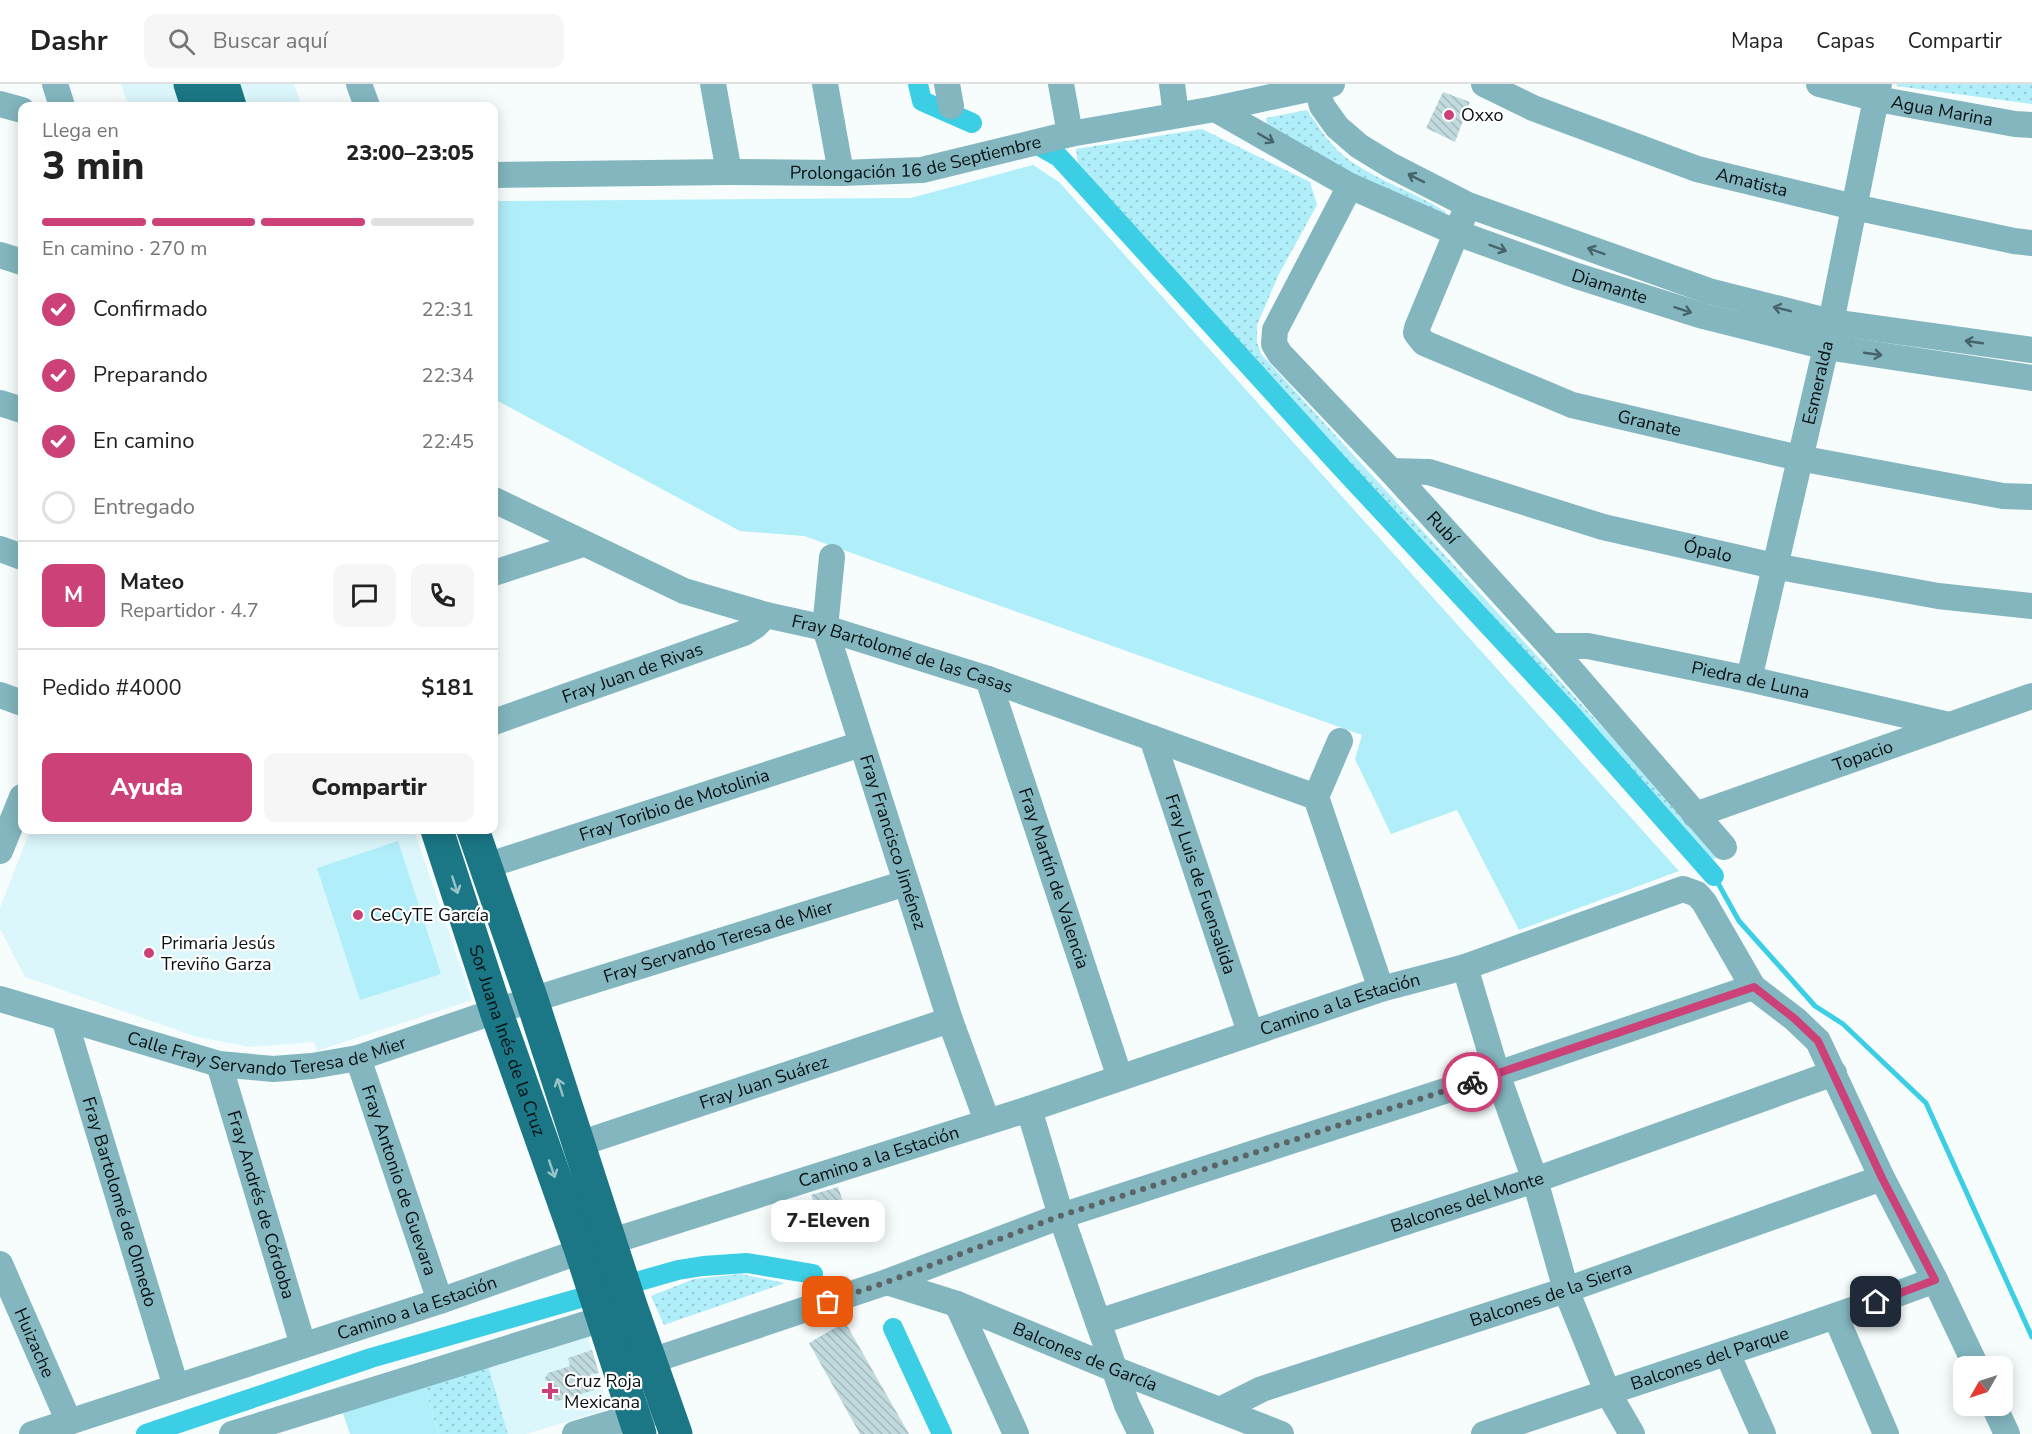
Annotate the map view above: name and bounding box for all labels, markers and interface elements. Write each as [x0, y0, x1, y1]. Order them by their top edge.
search box [144, 14, 564, 68]
text: Dashr [30, 22, 108, 60]
icon: search [165, 25, 198, 58]
text: Buscar aquí [213, 26, 328, 56]
text: Mapa [1731, 27, 1783, 55]
text: Capas [1816, 27, 1875, 55]
text: Compartir [1908, 27, 2002, 55]
street label: Agua Marina [1889, 90, 1995, 132]
place label: Oxxo [1461, 103, 1504, 127]
marker: Oxxo [1442, 108, 1456, 122]
text: Llega en [42, 117, 119, 144]
street label: Prolongación 16 de Septiembre [790, 129, 1044, 185]
one-way arrow [1257, 132, 1274, 144]
text: 23:00–23:05 [346, 138, 474, 168]
text: 3 min [42, 140, 145, 193]
street label: Amatista [1714, 162, 1790, 203]
one-way arrow [1407, 172, 1425, 183]
text: En camino · 270 m [42, 235, 207, 262]
one-way arrow [1488, 244, 1507, 255]
one-way arrow [1587, 244, 1606, 255]
street label: Diamante [1569, 263, 1650, 310]
icon: check [42, 293, 75, 326]
text: Confirmado [93, 294, 208, 324]
text: 22:31 [421, 296, 474, 323]
one-way arrow [1773, 303, 1792, 315]
one-way arrow [1673, 305, 1692, 316]
one-way arrow [1965, 336, 1984, 347]
street label: Esmeralda [1796, 339, 1839, 427]
one-way arrow [1862, 349, 1882, 360]
icon: check [42, 359, 75, 392]
text: Preparando [93, 360, 208, 390]
text: 22:34 [421, 362, 474, 389]
street label: Granate [1615, 404, 1684, 442]
icon: check [42, 425, 75, 458]
text: En camino [93, 426, 194, 456]
text: 22:45 [421, 428, 474, 455]
text: Entregado [93, 492, 195, 522]
street label: Rubí [1421, 506, 1464, 550]
street label: Ópalo [1681, 534, 1734, 568]
button: chat [333, 564, 396, 627]
button: phone [411, 564, 474, 627]
text: Mateo [120, 567, 184, 597]
text: M [64, 580, 83, 610]
text: Repartidor · 4.7 [120, 597, 259, 624]
street label: Fray Bartolomé de las Casas [790, 609, 1016, 699]
street label: Fray Juan de Rivas [559, 637, 706, 709]
street label: Piedra de Luna [1689, 655, 1812, 705]
text: Pedido #4000 [42, 673, 182, 703]
text: $181 [421, 673, 474, 703]
street label: Topacio [1830, 734, 1896, 777]
street label: Fray Francisco Jiménez [854, 751, 932, 933]
button: Ayuda [42, 753, 252, 822]
button: Compartir [264, 753, 474, 822]
street label: Fray Toribio de Motolinia [576, 763, 772, 847]
street label: Fray Martín de Valencia [1013, 785, 1095, 972]
street label: Fray Luis de Fuensalida [1159, 791, 1242, 977]
one-way arrow [450, 875, 461, 894]
street label: Fray Servando Teresa de Mier [600, 894, 836, 989]
place label: CeCyTE García [370, 903, 489, 927]
marker: CeCyTE García [351, 908, 365, 922]
place label: Primaria Jesús Treviño Garza [161, 931, 275, 976]
street label: Sor Juana Inés de la Cruz [463, 942, 551, 1140]
marker: Primaria Jesús Treviño Garza [142, 946, 156, 960]
street label: Camino a la Estación [1257, 967, 1423, 1041]
street label: Calle Fray Servando Teresa de Mier [123, 1024, 409, 1050]
text: Calle Fray Servando Teresa de Mier [124, 1025, 410, 1081]
street label: Fray Juan Suárez [696, 1049, 832, 1115]
courier [1442, 1052, 1502, 1112]
icon: bike [1456, 1066, 1489, 1099]
one-way arrow [554, 1078, 565, 1097]
street label: Fray Antonio de Guevara [356, 1082, 443, 1279]
street label: Fray Bartolomé de Olmedo [77, 1094, 163, 1310]
street label: Fray Andrés de Córdoba [222, 1108, 301, 1302]
street label: Camino a la Estación [795, 1120, 962, 1193]
one-way arrow [547, 1159, 558, 1178]
street label: Balcones del Monte [1387, 1166, 1547, 1238]
callout: 7-Eleven [771, 1200, 885, 1242]
text: 7-Eleven [786, 1207, 870, 1234]
street label: Balcones de la Sierra [1467, 1256, 1635, 1333]
street label: Camino a la Estación [334, 1270, 500, 1346]
pin [802, 1276, 853, 1327]
pin [1850, 1276, 1901, 1327]
icon: bag [811, 1285, 844, 1318]
icon: home [1859, 1285, 1892, 1318]
street label: Huizache [9, 1304, 60, 1382]
street label: Balcones de García [1009, 1316, 1161, 1397]
street label: Balcones del Parque [1627, 1321, 1792, 1396]
north arrow [1953, 1356, 2013, 1416]
map controls [1953, 1356, 2013, 1416]
place label: Cruz Roja Mexicana [564, 1369, 641, 1414]
marker: Cruz Roja Mexicana [541, 1382, 559, 1400]

